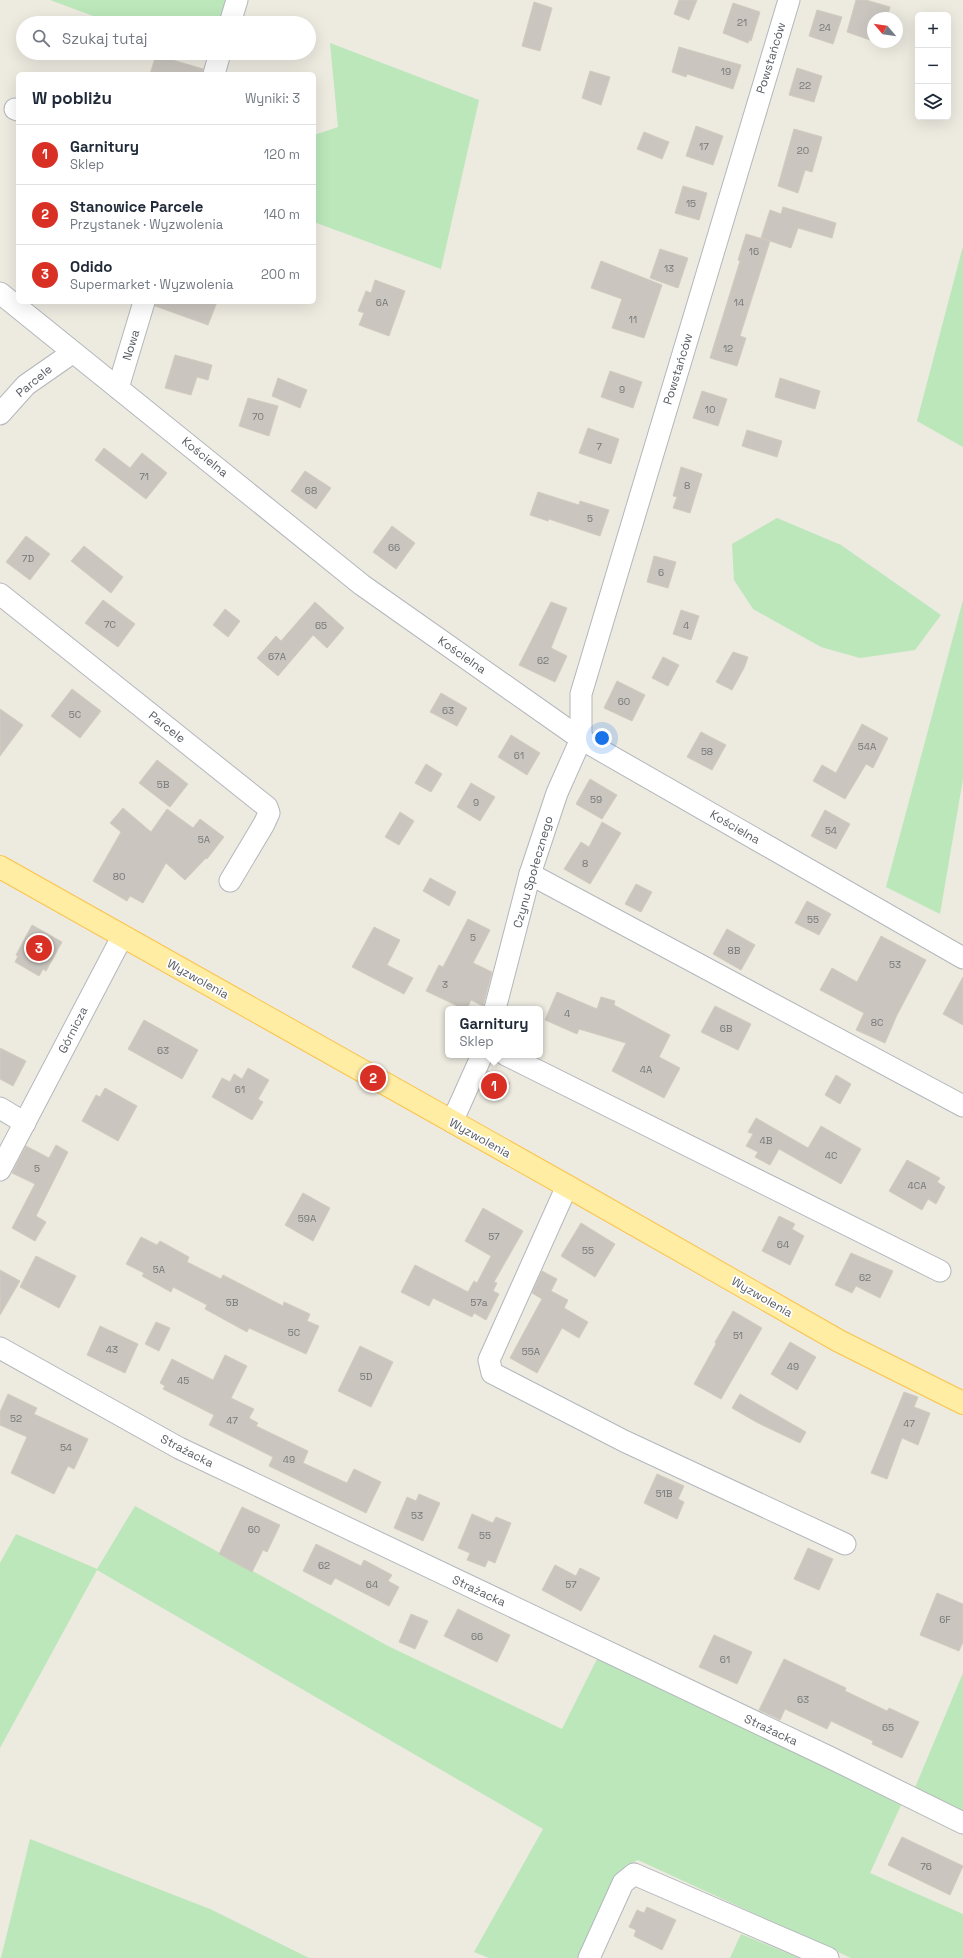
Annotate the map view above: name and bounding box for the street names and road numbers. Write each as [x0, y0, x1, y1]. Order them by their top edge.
street label: Powstańców [753, 20, 789, 96]
street label: Nowa [119, 327, 143, 362]
street label: Powstańców [660, 331, 696, 407]
street label: Parcele [13, 361, 55, 401]
street label: Kościelna [179, 433, 232, 481]
street label: Kościelna [435, 633, 489, 677]
street label: Parcele [145, 708, 189, 746]
street label: Kościelna [707, 806, 763, 848]
street label: Czynu Społecznego [509, 814, 557, 930]
street label: Wyzwolenia [164, 955, 232, 1003]
street label: Górnicza [54, 1004, 92, 1056]
street label: Wyzwolenia [446, 1114, 514, 1162]
street label: Wyzwolenia [728, 1273, 796, 1321]
street label: Strażacka [158, 1431, 216, 1471]
street label: Strażacka [450, 1572, 509, 1610]
street label: Strażacka [742, 1711, 801, 1749]

